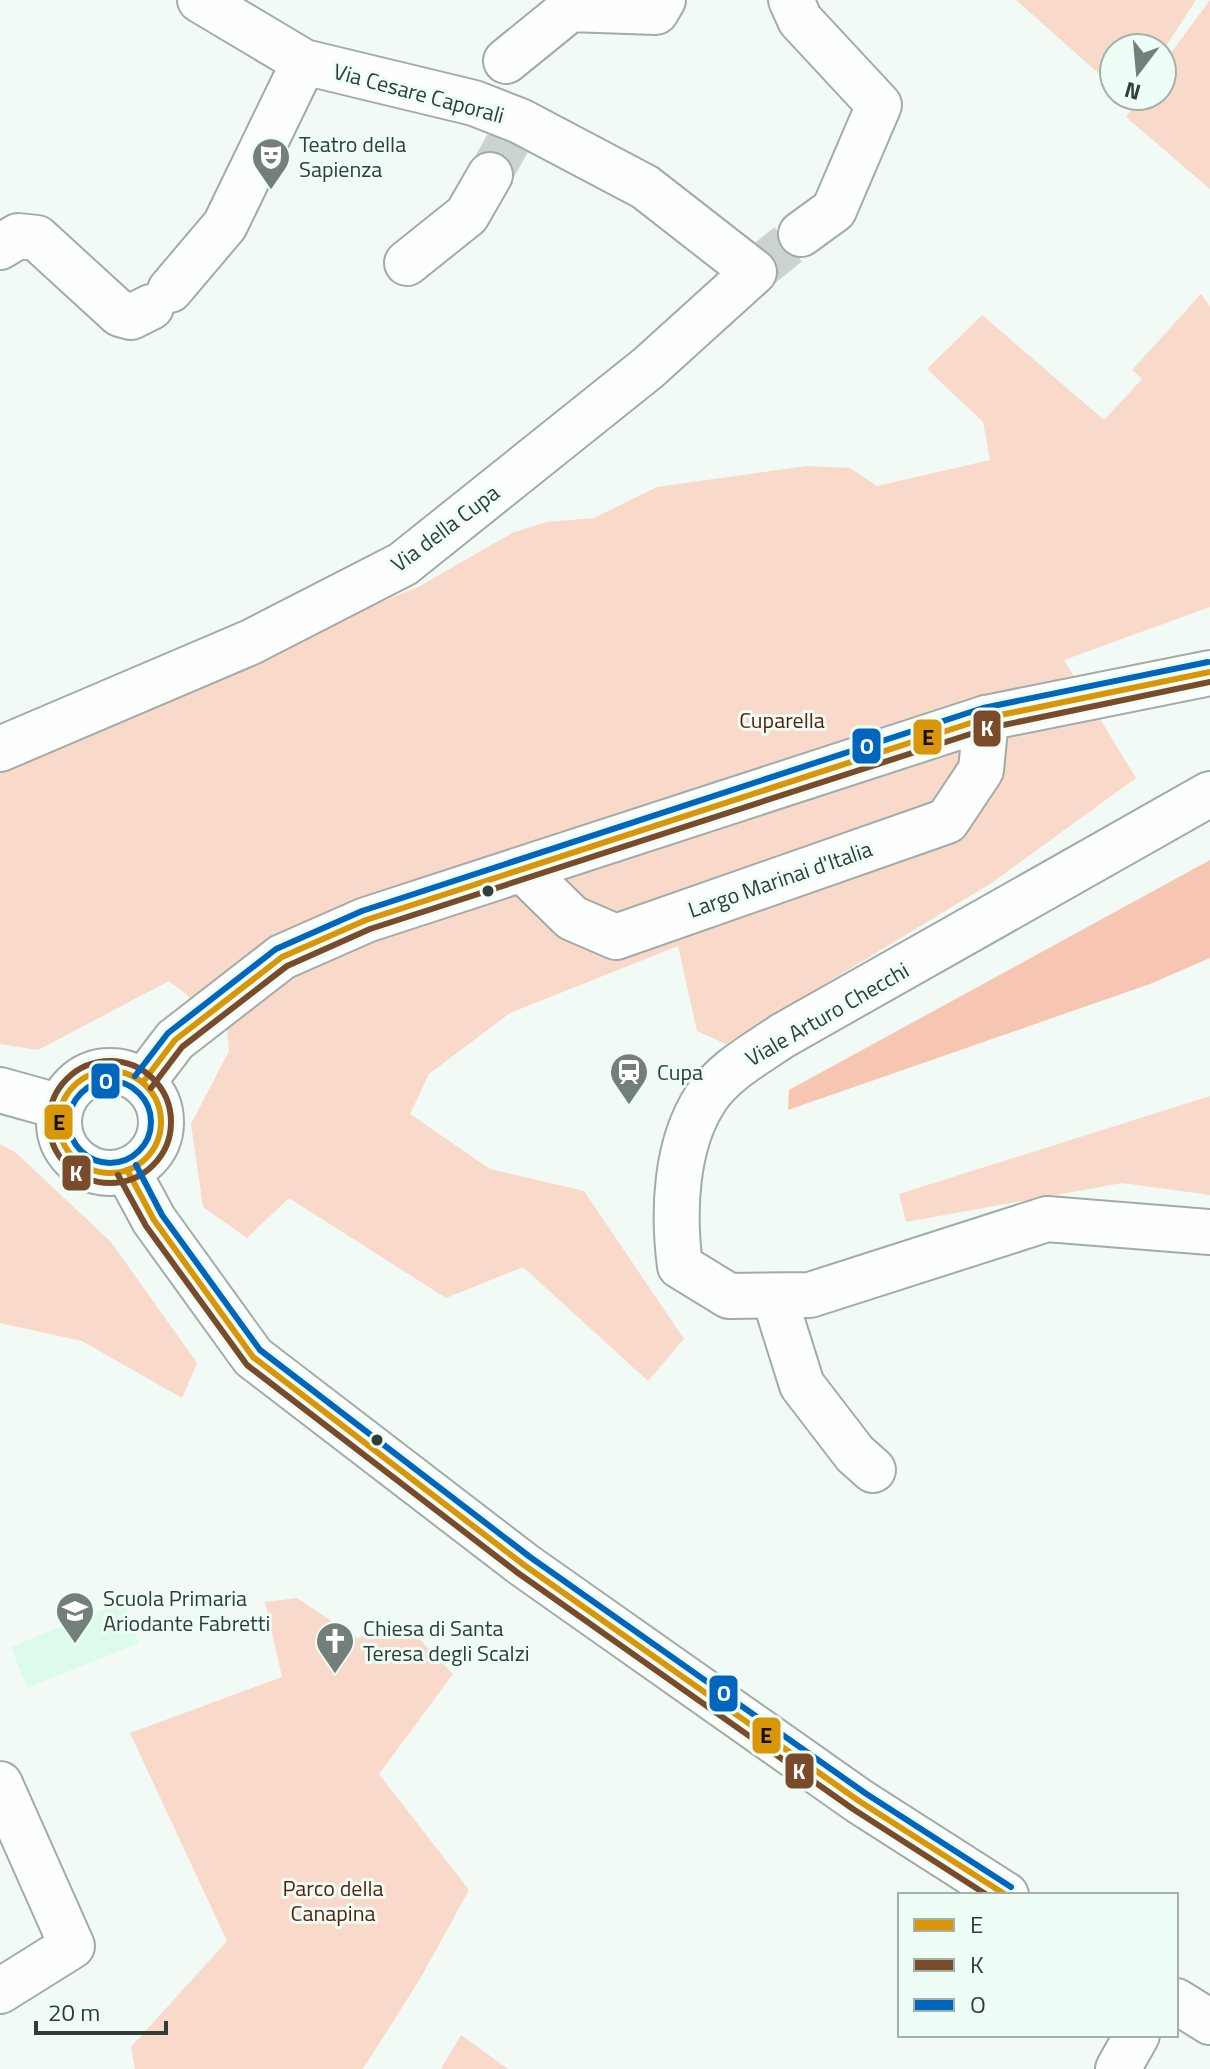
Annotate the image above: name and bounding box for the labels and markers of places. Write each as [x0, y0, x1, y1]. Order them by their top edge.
place label: Teatro della Sapienza [299, 127, 406, 186]
theatre icon: Teatro della Sapienza [250, 136, 292, 191]
unlabelled marker [480, 883, 496, 899]
station icon: Cupa [608, 1051, 650, 1106]
place label: Cupa [657, 1055, 703, 1089]
unlabelled marker [369, 1432, 385, 1448]
place label: Scuola Primaria Ariodante Fabretti [103, 1581, 270, 1640]
school or university icon: Scuola Primaria Ariodante Fabretti [54, 1590, 96, 1645]
place label: Chiesa di Santa Teresa degli Scalzi [363, 1611, 530, 1670]
church icon: Chiesa di Santa Teresa degli Scalzi [314, 1620, 356, 1675]

